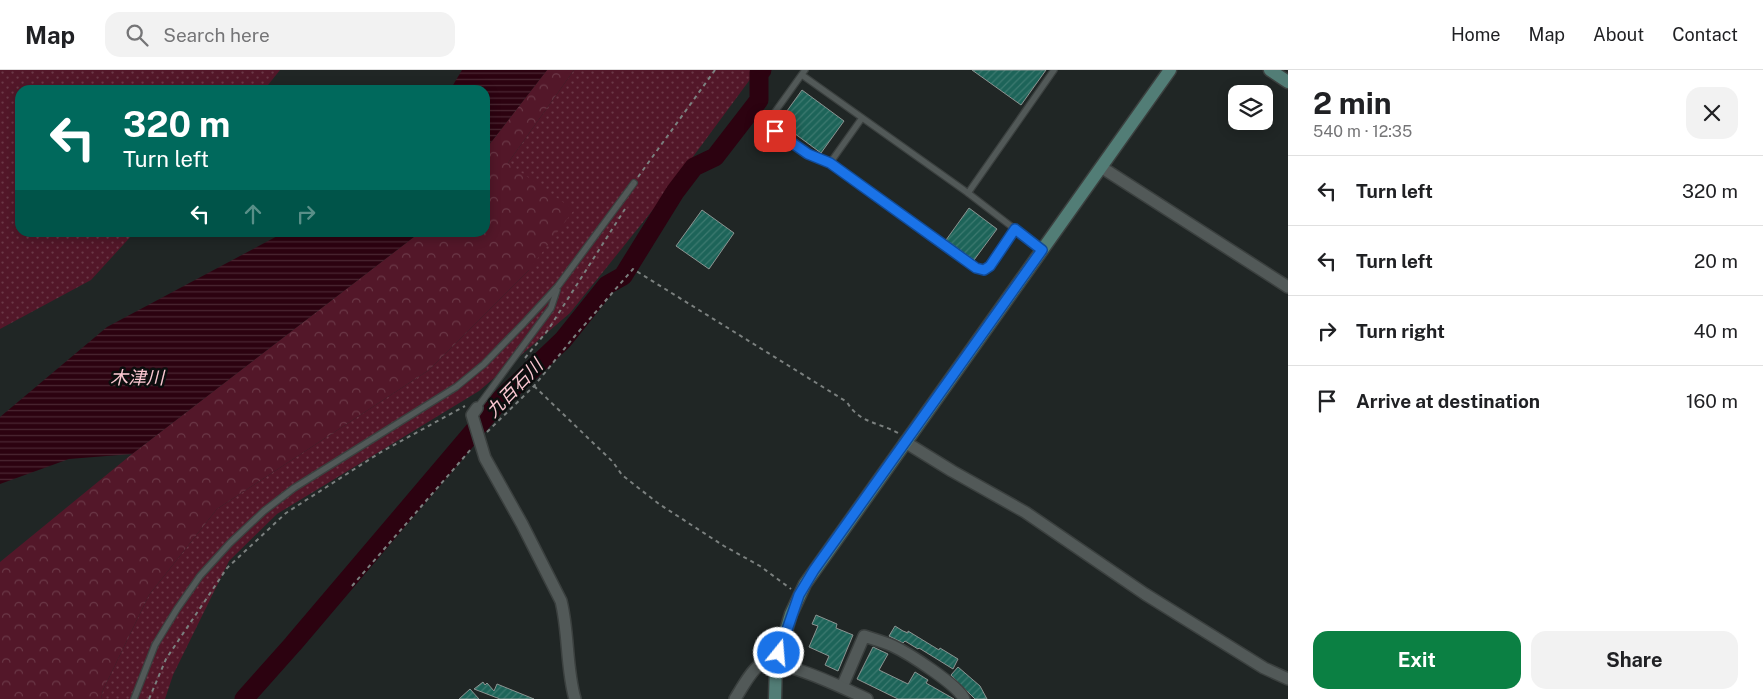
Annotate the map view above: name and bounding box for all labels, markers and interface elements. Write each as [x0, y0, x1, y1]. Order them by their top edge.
search box [105, 12, 455, 57]
text: Map [25, 21, 75, 49]
icon: search [123, 21, 151, 49]
text: Search here [163, 24, 270, 46]
text: Home [1451, 24, 1501, 45]
text: Map [1529, 24, 1565, 45]
text: About [1593, 24, 1644, 45]
text: Contact [1672, 24, 1738, 45]
map controls [1228, 85, 1273, 130]
button: layers [1228, 85, 1273, 130]
text: 2 min [1313, 85, 1392, 121]
button: close [1686, 87, 1738, 139]
text: 320 m [123, 104, 230, 145]
icon: left [40, 105, 105, 170]
pin [754, 110, 796, 152]
icon: arrive [761, 117, 789, 145]
text: 540 m · 12:35 [1313, 122, 1412, 141]
text: Turn left [123, 146, 209, 172]
icon: left [1313, 177, 1341, 205]
text: Turn left [1356, 180, 1433, 202]
text: 320 m [1682, 180, 1738, 202]
icon: left [186, 200, 214, 228]
icon: ahead [239, 200, 267, 228]
icon: right [292, 200, 320, 228]
icon: left [1313, 247, 1341, 275]
text: Turn left [1356, 250, 1433, 272]
text: 20 m [1694, 250, 1738, 272]
icon: right [1313, 317, 1341, 345]
text: Turn right [1356, 320, 1445, 342]
text: 40 m [1693, 320, 1738, 342]
water label: 九百石川 [481, 353, 548, 421]
water label: 木津川 [110, 367, 166, 388]
icon: arrive [1313, 387, 1341, 415]
text: Arrive at destination [1356, 390, 1540, 412]
text: 160 m [1686, 390, 1738, 412]
position arrow [752, 626, 804, 678]
button: Exit [1313, 631, 1521, 689]
button: Share [1531, 631, 1738, 689]

